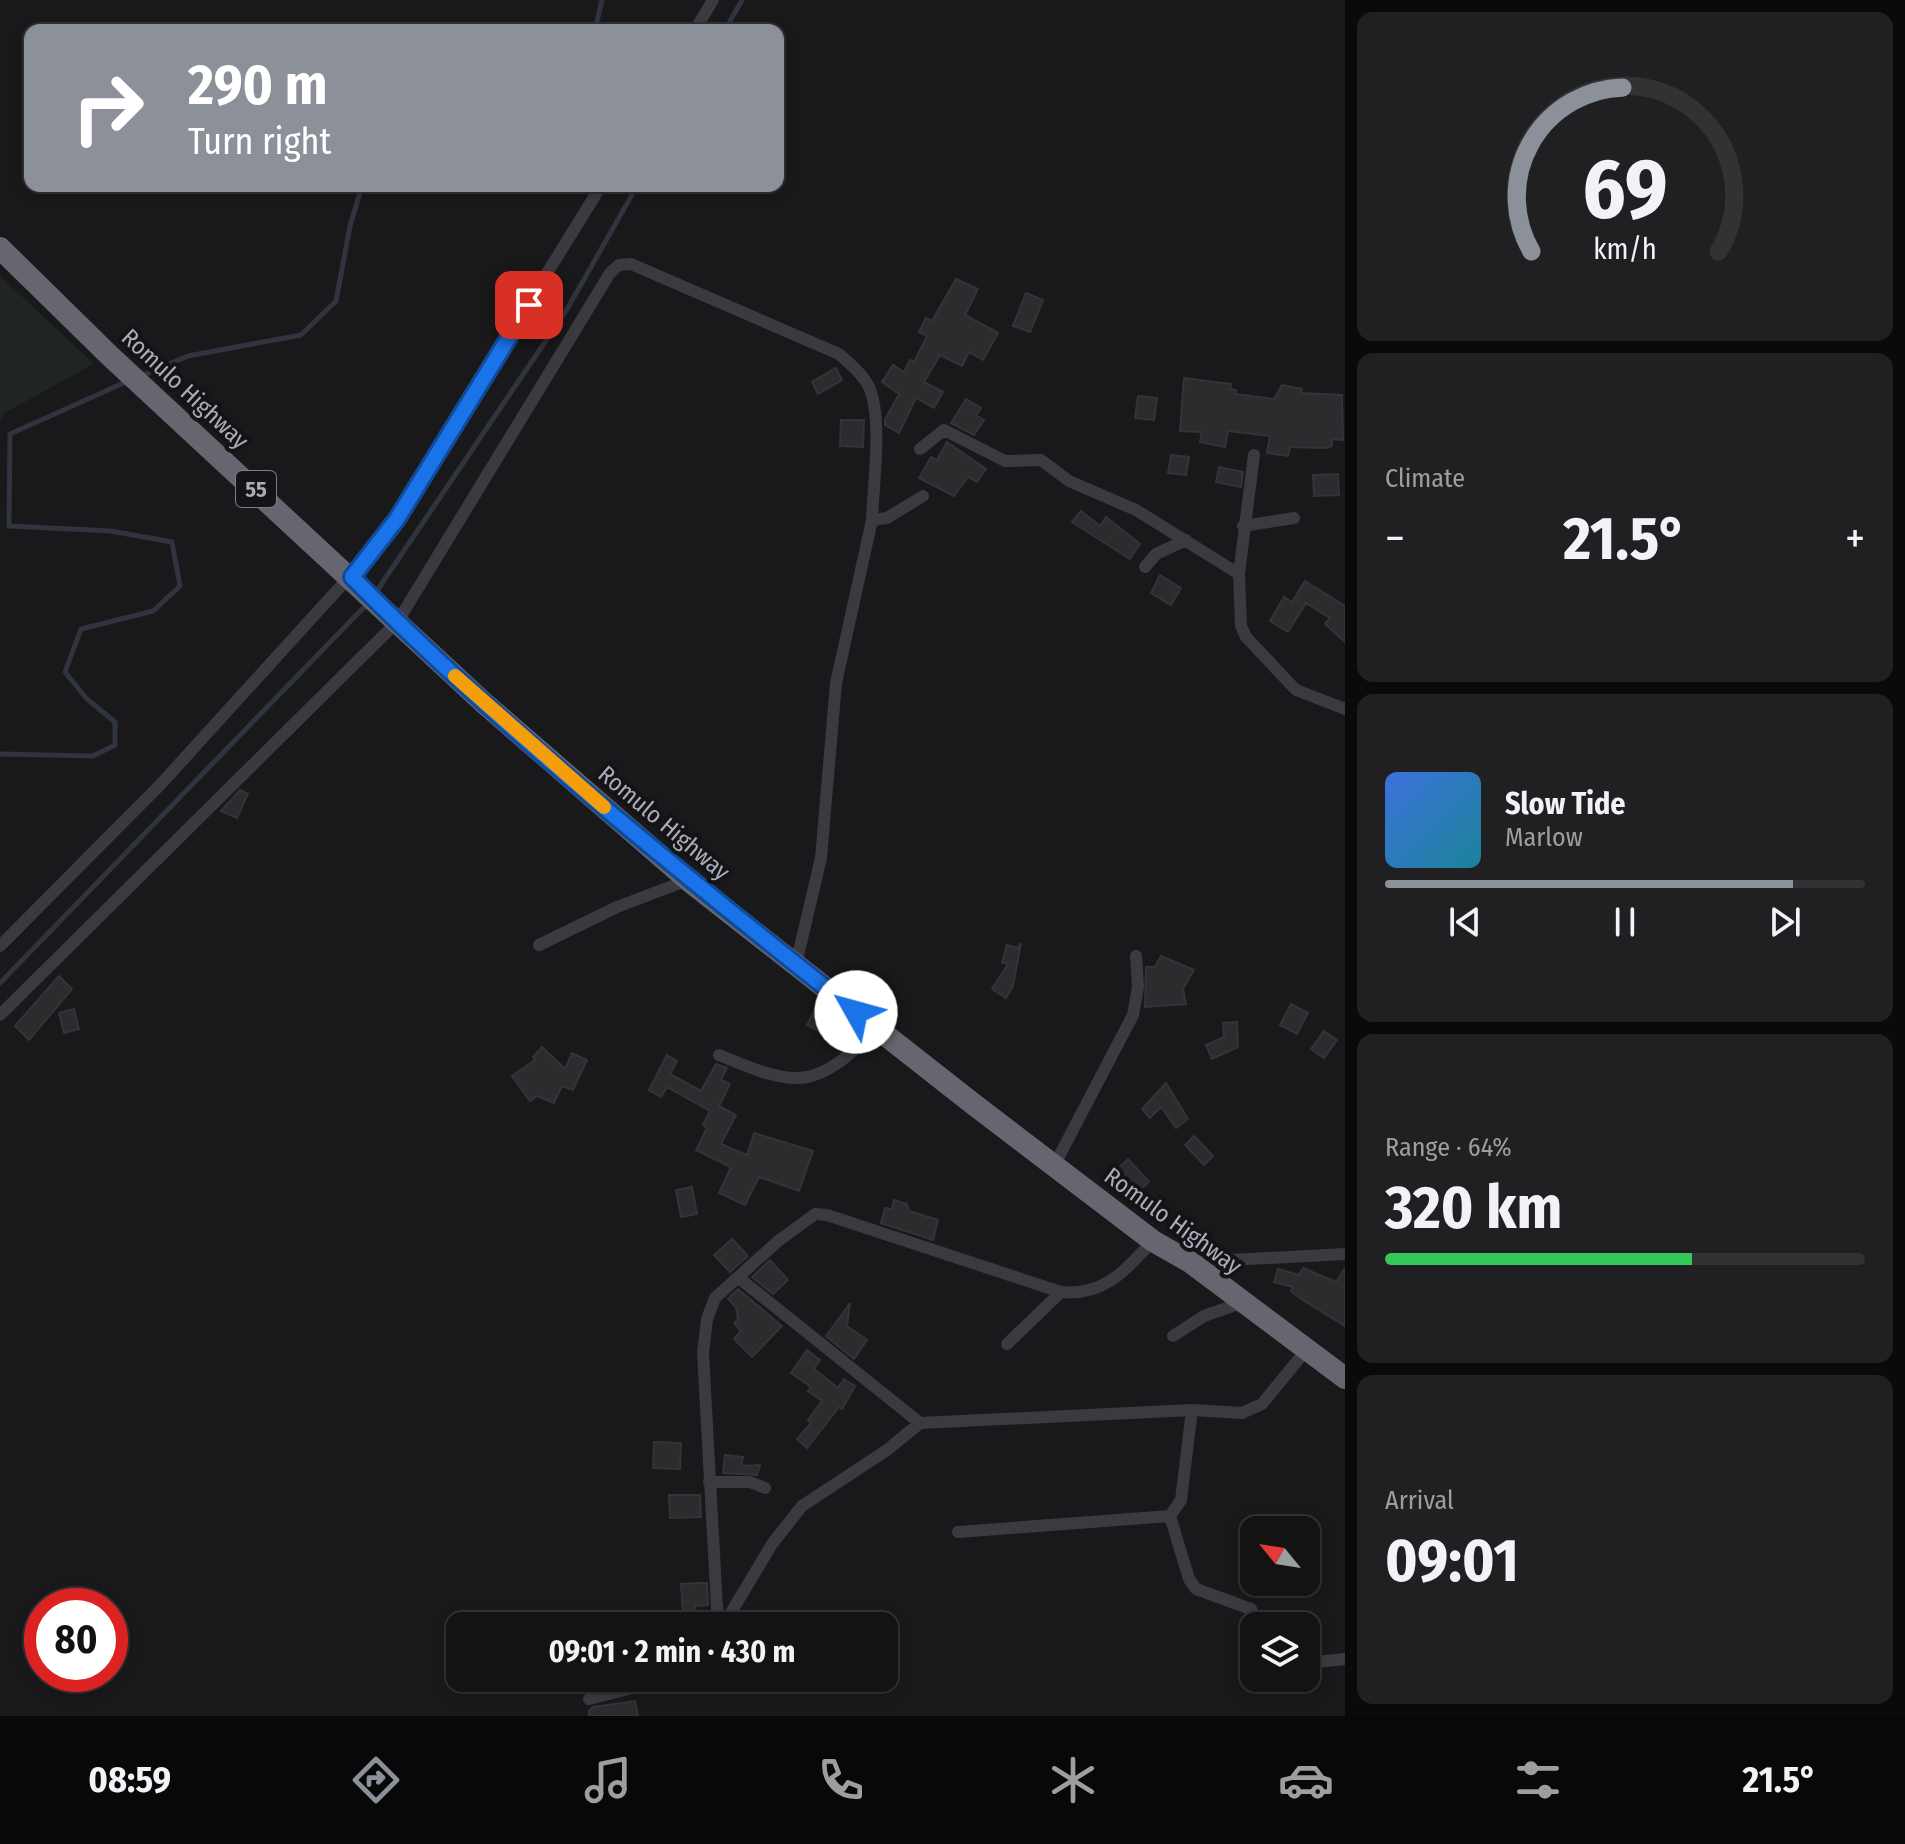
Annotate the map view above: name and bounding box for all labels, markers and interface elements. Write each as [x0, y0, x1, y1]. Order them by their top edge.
text: 290 m [188, 52, 328, 119]
icon: right [56, 56, 160, 160]
text: Turn right [188, 120, 331, 164]
text: 69 [1582, 140, 1668, 240]
text: km/h [1593, 233, 1657, 268]
pin [495, 271, 563, 339]
icon: arrive [507, 283, 551, 327]
street label: Romulo Highway [116, 323, 254, 455]
text: Climate [1385, 463, 1465, 494]
road number: 55 [236, 471, 276, 507]
text: 21.5° [1563, 503, 1687, 575]
text: − [1385, 512, 1405, 565]
text: + [1845, 512, 1865, 565]
street label: Romulo Highway [593, 760, 736, 886]
text: Slow Tide [1505, 786, 1626, 822]
text: Marlow [1505, 822, 1583, 853]
icon: previous [1443, 900, 1487, 944]
icon: pause [1603, 900, 1647, 944]
icon: next [1763, 900, 1807, 944]
position arrow [814, 970, 898, 1054]
text: Range · 64% [1385, 1132, 1512, 1163]
street label: Romulo Highway [1099, 1162, 1247, 1280]
text: 320 km [1385, 1172, 1562, 1244]
text: Arrival [1385, 1485, 1454, 1516]
north arrow [1240, 1516, 1320, 1596]
map controls [1240, 1516, 1320, 1692]
text: 09:01 [1385, 1525, 1519, 1597]
speed limit sign: 80 [24, 1588, 128, 1692]
button: layers [1240, 1612, 1320, 1692]
text: 09:01 · 2 min · 430 m [549, 1634, 795, 1670]
icon: directions [348, 1752, 404, 1808]
icon: music [580, 1752, 636, 1808]
icon: phone [813, 1752, 869, 1808]
icon: climate [1045, 1752, 1101, 1808]
icon: car [1278, 1752, 1334, 1808]
icon: filters [1510, 1752, 1566, 1808]
text: 08:59 [88, 1758, 171, 1802]
text: 21.5° [1743, 1758, 1817, 1802]

